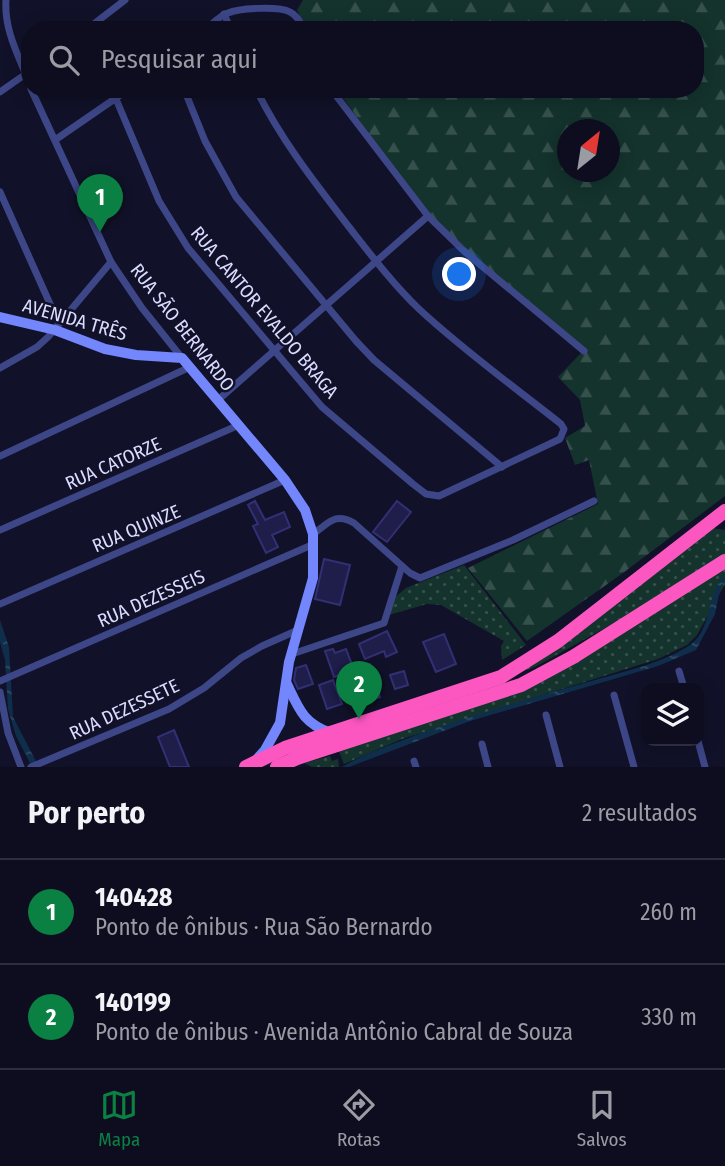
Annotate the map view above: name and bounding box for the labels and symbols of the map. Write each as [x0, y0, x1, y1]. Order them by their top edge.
north arrow [557, 119, 620, 182]
pin: 1 [77, 174, 123, 232]
street label: RUA CANTOR EVALDO BRAGA [186, 222, 343, 403]
your location [442, 257, 476, 291]
street label: RUA SÃO BERNARDO [126, 259, 240, 396]
street label: AVENIDA TRÊS [20, 294, 130, 345]
street label: RUA CATORZE [62, 432, 165, 495]
street label: RUA QUINZE [89, 500, 184, 557]
street label: RUA DEZESSEIS [94, 565, 208, 632]
pin: 2 [336, 661, 382, 719]
street label: RUA DEZESSETE [66, 674, 183, 745]

